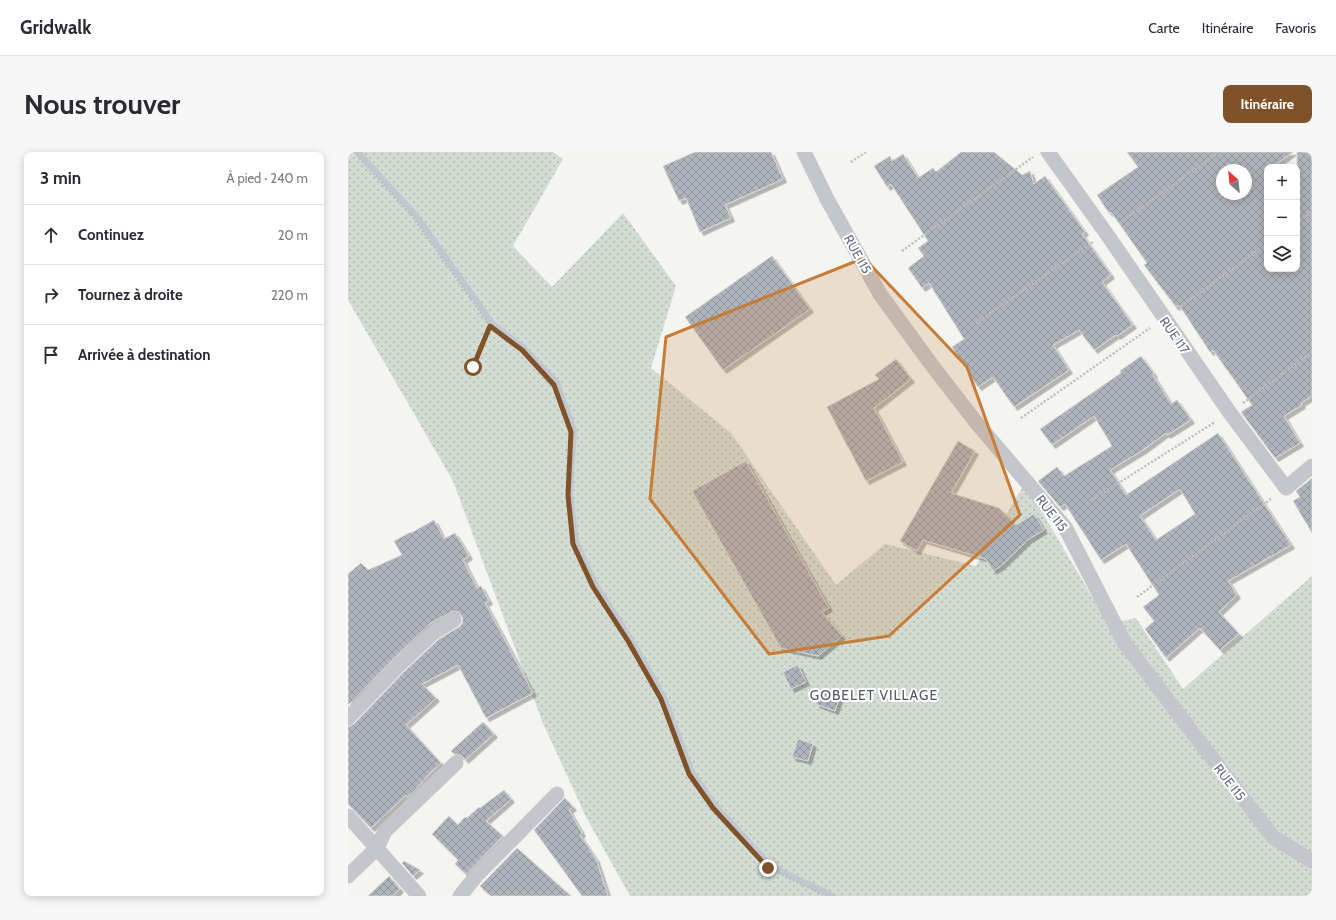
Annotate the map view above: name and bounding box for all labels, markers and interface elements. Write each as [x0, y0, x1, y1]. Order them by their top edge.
text: Gridwalk [20, 16, 92, 39]
text: Carte [1148, 19, 1180, 37]
text: Itinéraire [1202, 19, 1253, 37]
text: Favoris [1275, 19, 1316, 37]
button: Itinéraire [1223, 85, 1312, 123]
text: Nous trouver [24, 87, 180, 121]
north arrow [1216, 164, 1252, 200]
map controls [1264, 164, 1300, 272]
button: + [1264, 164, 1300, 200]
text: 3 min [40, 168, 81, 188]
text: À pied · 240 m [227, 170, 308, 186]
button: − [1264, 200, 1300, 236]
icon: ahead [40, 224, 62, 246]
text: Continuez [78, 226, 144, 244]
text: 20 m [278, 227, 308, 243]
street label: RUE I15 [841, 232, 875, 276]
button: layers [1264, 236, 1300, 272]
icon: right [40, 284, 62, 306]
text: Tournez à droite [78, 286, 183, 304]
text: 220 m [271, 287, 308, 303]
street label: RUE I17 [1157, 313, 1194, 357]
icon: arrive [40, 344, 62, 366]
text: Arrivée à destination [78, 346, 210, 364]
route start [464, 358, 482, 376]
street label: RUE I15 [1033, 492, 1071, 534]
district label: GOBELET VILLAGE [810, 686, 938, 704]
street label: RUE I15 [1211, 761, 1249, 803]
route end [759, 859, 777, 877]

